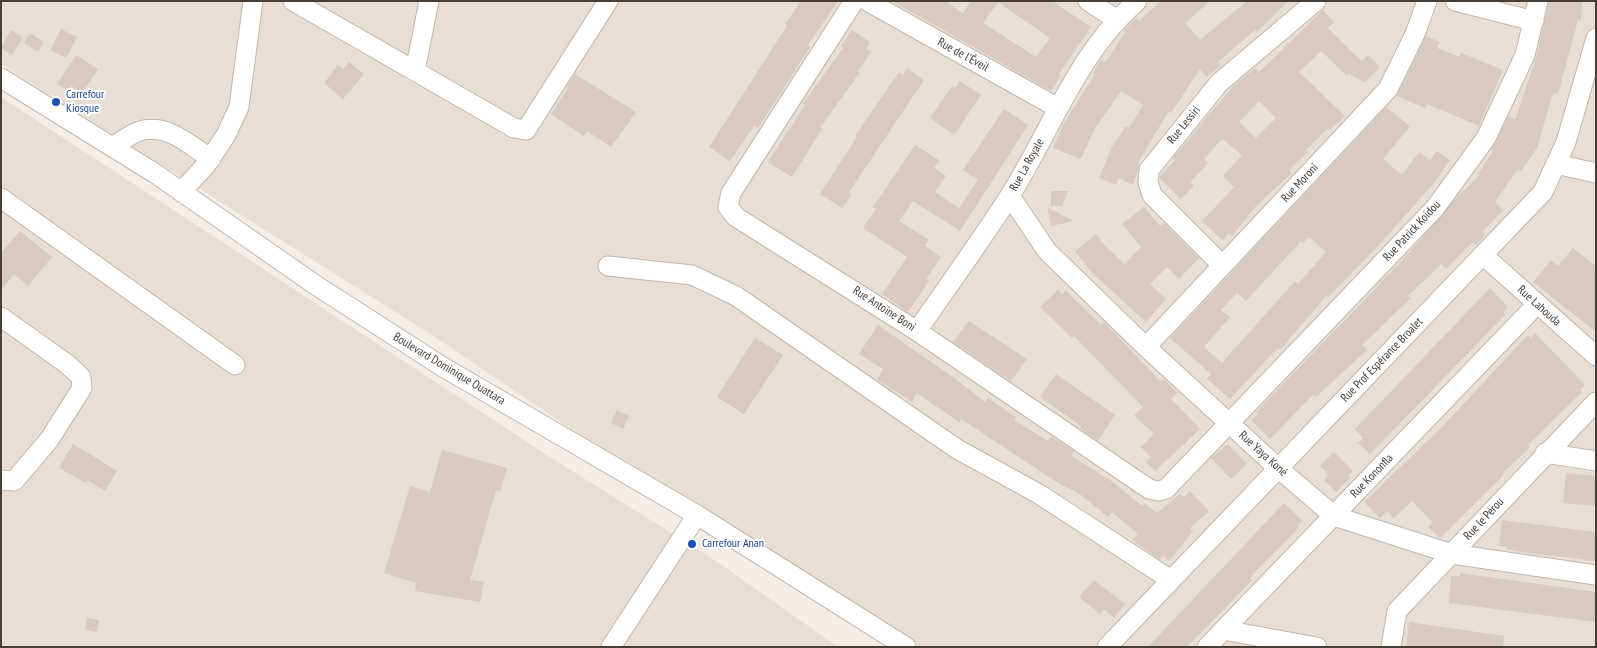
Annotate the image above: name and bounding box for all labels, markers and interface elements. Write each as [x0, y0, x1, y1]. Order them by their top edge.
street label: Rue de l'Éveil [935, 35, 991, 75]
place label: Carrefour Kiosque [66, 88, 104, 116]
marker: Carrefour Kiosque [50, 96, 62, 108]
street label: Rue Lessiri [1164, 103, 1204, 147]
street label: Rue La Royale [1007, 136, 1047, 194]
street label: Rue Moroni [1278, 161, 1322, 205]
street label: Rue Patrick Koidou [1380, 198, 1444, 264]
street label: Rue Antoine Boni [850, 283, 918, 335]
street label: Rue Lahouda [1514, 283, 1564, 329]
street label: Rue Prof Espérance Broalet [1338, 315, 1426, 405]
street label: Boulevard Dominique Ouattara [391, 330, 507, 408]
street label: Rue Yaya Koné [1236, 428, 1290, 480]
street label: Rue Kononfla [1348, 451, 1396, 501]
street label: Rue le Pérou [1461, 495, 1507, 543]
place label: Carrefour Anan [702, 537, 764, 551]
marker: Carrefour Anan [686, 538, 698, 550]

